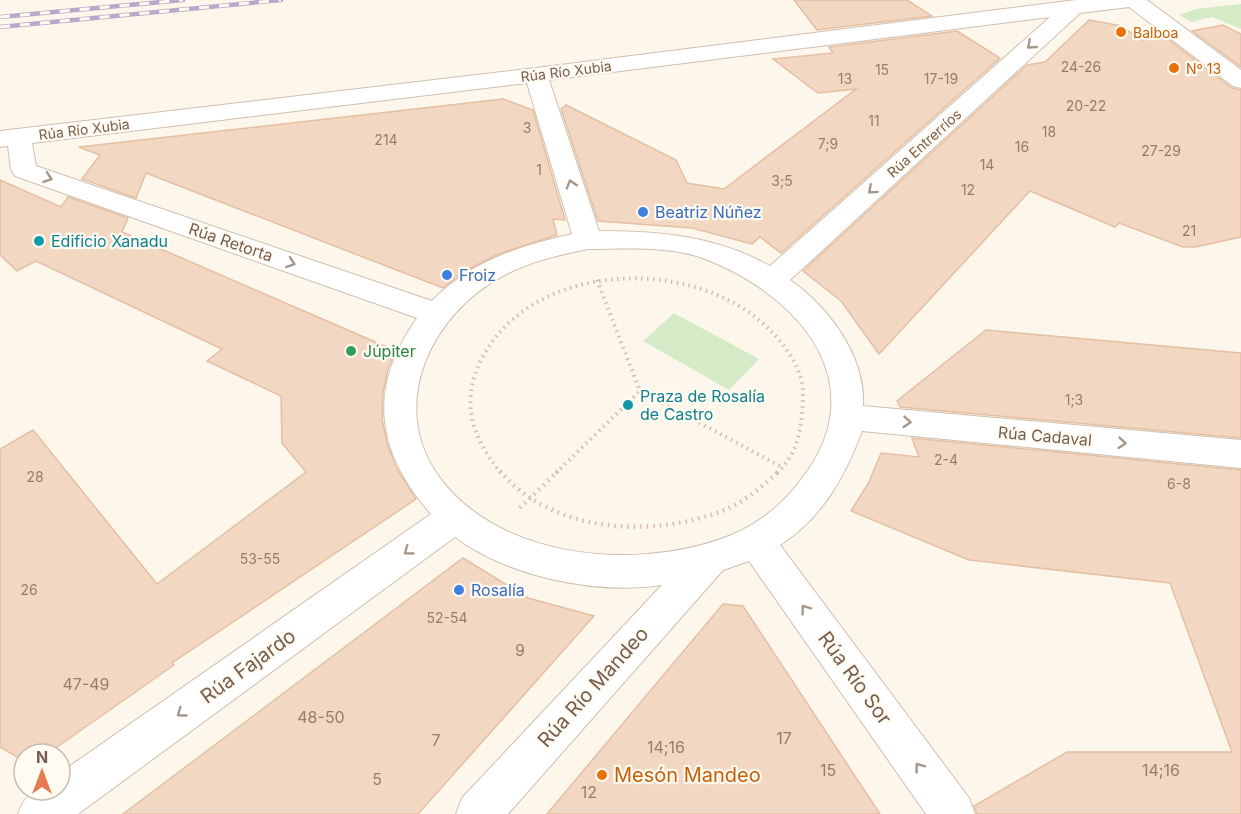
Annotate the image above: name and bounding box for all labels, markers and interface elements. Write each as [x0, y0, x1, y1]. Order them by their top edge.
place label: Balboa [1133, 24, 1178, 41]
marker: Balboa [1114, 25, 1128, 39]
one-way arrow [1027, 38, 1038, 49]
street label: Rúa Río Xubia [520, 57, 612, 85]
house number: 24-26 [1061, 58, 1101, 75]
place label: Nº 13 [1186, 60, 1221, 77]
house number: 15 [875, 61, 889, 78]
marker: Nº 13 [1167, 61, 1181, 75]
house number: 13 [838, 70, 852, 87]
house number: 17-19 [924, 70, 958, 87]
house number: 20-22 [1066, 97, 1106, 114]
street label: Rúa Entrerríos [883, 105, 965, 181]
house number: 11 [868, 112, 880, 129]
street label: Rúa Río Xubia [38, 115, 130, 143]
house number: 3 [523, 119, 531, 136]
house number: 18 [1042, 123, 1056, 140]
house number: 214 [374, 131, 398, 148]
house number: 7;9 [818, 135, 838, 152]
house number: 16 [1015, 138, 1029, 155]
house number: 27-29 [1141, 142, 1181, 159]
house number: 14 [980, 156, 994, 173]
house number: 1 [536, 161, 542, 178]
one-way arrow [42, 171, 52, 183]
house number: 3;5 [771, 172, 793, 189]
one-way arrow [566, 179, 578, 190]
house number: 12 [961, 181, 975, 198]
one-way arrow [868, 183, 878, 194]
place label: Beatriz Núñez [655, 202, 762, 222]
marker: Beatriz Núñez [636, 205, 650, 219]
street label: Rúa Retorta [186, 218, 276, 266]
house number: 21 [1182, 222, 1196, 239]
place label: Edificio Xanadu [51, 231, 168, 251]
marker: Edificio Xanadu [32, 234, 46, 248]
one-way arrow [285, 255, 296, 268]
place label: Froiz [459, 265, 496, 285]
marker: Froiz [440, 268, 454, 282]
place label: Júpiter [363, 341, 416, 361]
marker: Júpiter [344, 344, 358, 358]
place label: Praza de Rosalía de Castro [640, 386, 765, 424]
house number: 1;3 [1065, 391, 1083, 408]
marker: Praza de Rosalía de Castro [621, 398, 635, 412]
one-way arrow [902, 415, 911, 428]
street label: Rúa Cadaval [997, 422, 1093, 450]
one-way arrow [1117, 436, 1126, 449]
house number: 2-4 [934, 451, 958, 468]
house number: 28 [26, 468, 44, 485]
house number: 6-8 [1167, 475, 1191, 492]
one-way arrow [403, 544, 414, 555]
house number: 53-55 [240, 550, 280, 567]
place label: Rosalía [471, 580, 525, 600]
house number: 26 [20, 581, 38, 598]
marker: Rosalía [452, 583, 466, 597]
one-way arrow [801, 604, 812, 615]
house number: 52-54 [426, 609, 468, 626]
street label: Rúa Río Mandeo [533, 622, 653, 752]
street label: Rúa Fajardo [196, 623, 300, 709]
street label: Rúa Río Sor [813, 627, 897, 730]
house number: 9 [515, 640, 525, 660]
house number: 47-49 [62, 674, 110, 694]
one-way arrow [176, 706, 187, 717]
house number: 48-50 [297, 707, 345, 727]
house number: 17 [776, 728, 792, 748]
house number: 7 [431, 730, 441, 750]
house number: 14;16 [647, 737, 685, 757]
north arrow [12, 742, 72, 802]
text: N [36, 747, 48, 767]
house number: 15 [820, 760, 836, 780]
house number: 14;16 [1142, 760, 1180, 780]
one-way arrow [915, 762, 926, 773]
place label: Mesón Mandeo [614, 763, 761, 787]
marker: Mesón Mandeo [595, 768, 609, 782]
house number: 5 [372, 769, 382, 789]
house number: 12 [581, 782, 597, 802]

